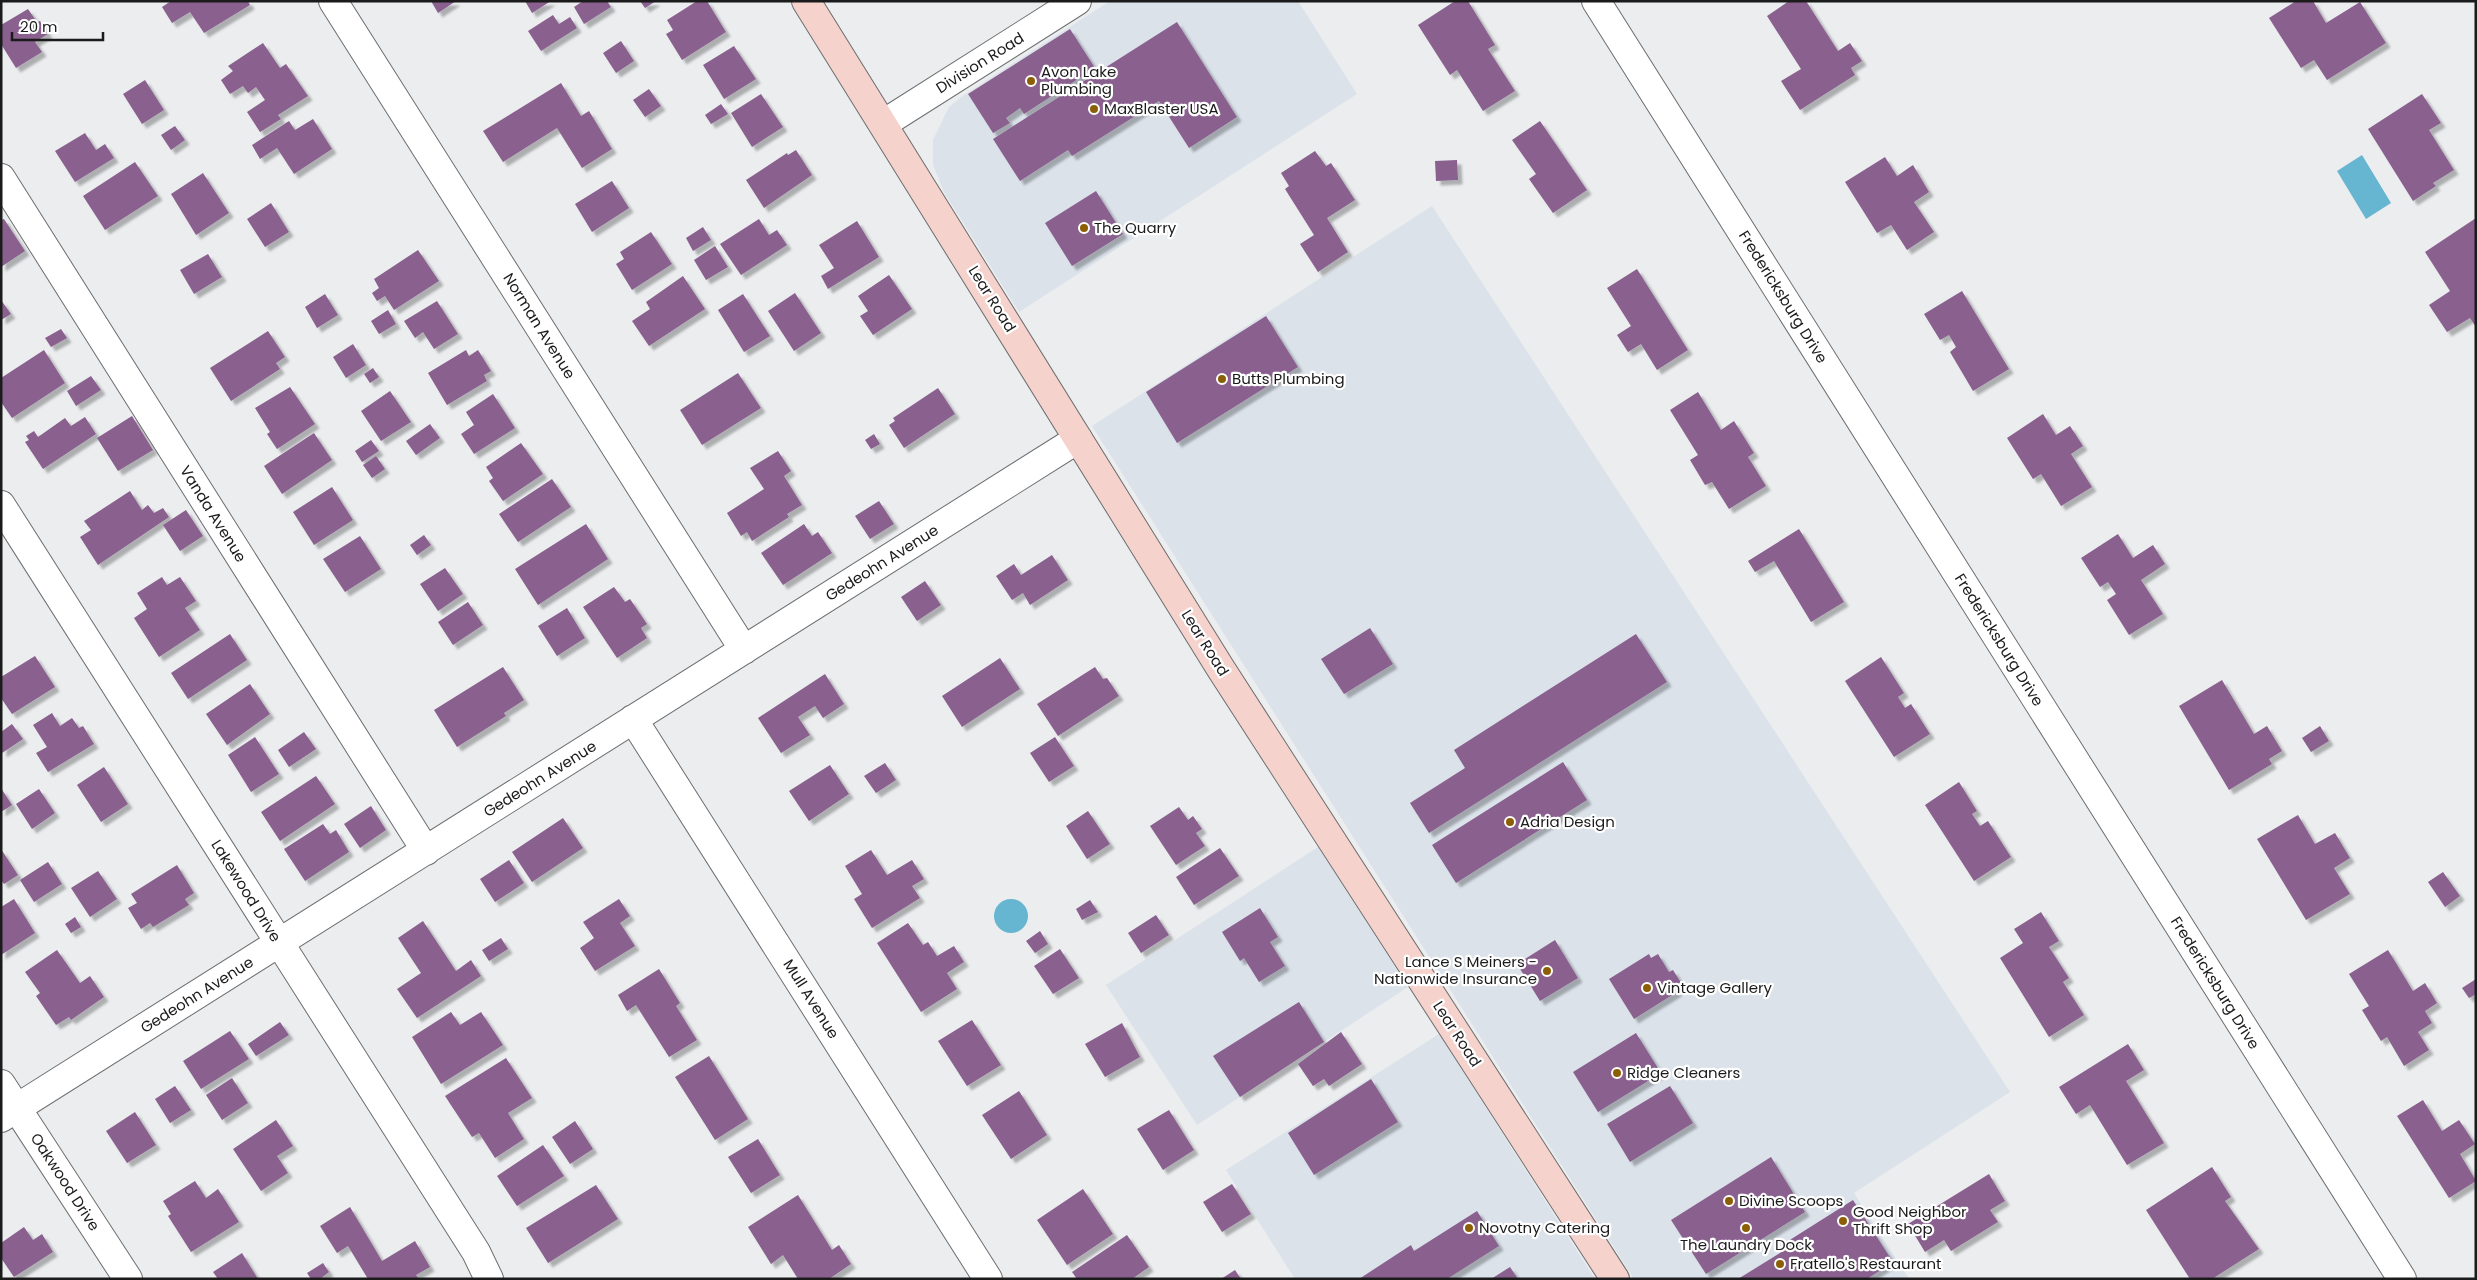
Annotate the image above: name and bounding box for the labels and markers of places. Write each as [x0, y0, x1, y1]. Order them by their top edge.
place label: Avon Lake Plumbing [1041, 61, 1116, 99]
marker: Avon Lake Plumbing [1025, 75, 1037, 87]
place label: MaxBlaster USA [1104, 98, 1219, 119]
marker: MaxBlaster USA [1088, 103, 1100, 115]
place label: The Quarry [1094, 217, 1177, 238]
marker: The Quarry [1078, 222, 1090, 234]
place label: Butts Plumbing [1232, 368, 1345, 389]
marker: Butts Plumbing [1216, 373, 1228, 385]
place label: Adria Design [1520, 811, 1615, 832]
marker: Adria Design [1504, 816, 1516, 828]
place label: Lance S Meiners - Nationwide Insurance [1374, 951, 1537, 989]
marker: Lance S Meiners - Nationwide Insurance [1541, 965, 1553, 977]
place label: Vintage Gallery [1657, 977, 1773, 998]
marker: Vintage Gallery [1641, 982, 1653, 994]
place label: Ridge Cleaners [1627, 1062, 1741, 1083]
marker: Ridge Cleaners [1611, 1067, 1623, 1079]
place label: Divine Scoops [1739, 1190, 1844, 1211]
marker: Divine Scoops [1723, 1195, 1735, 1207]
place label: Good Neighbor Thrift Shop [1853, 1201, 1967, 1239]
marker: Good Neighbor Thrift Shop [1837, 1215, 1849, 1227]
place label: Novotny Catering [1479, 1217, 1610, 1238]
marker: Novotny Catering [1463, 1222, 1475, 1234]
marker: The Laundry Dock [1740, 1222, 1752, 1234]
place label: The Laundry Dock [1680, 1234, 1812, 1255]
place label: Fratello's Restaurant [1790, 1253, 1942, 1274]
marker: Fratello's Restaurant [1774, 1258, 1786, 1270]

